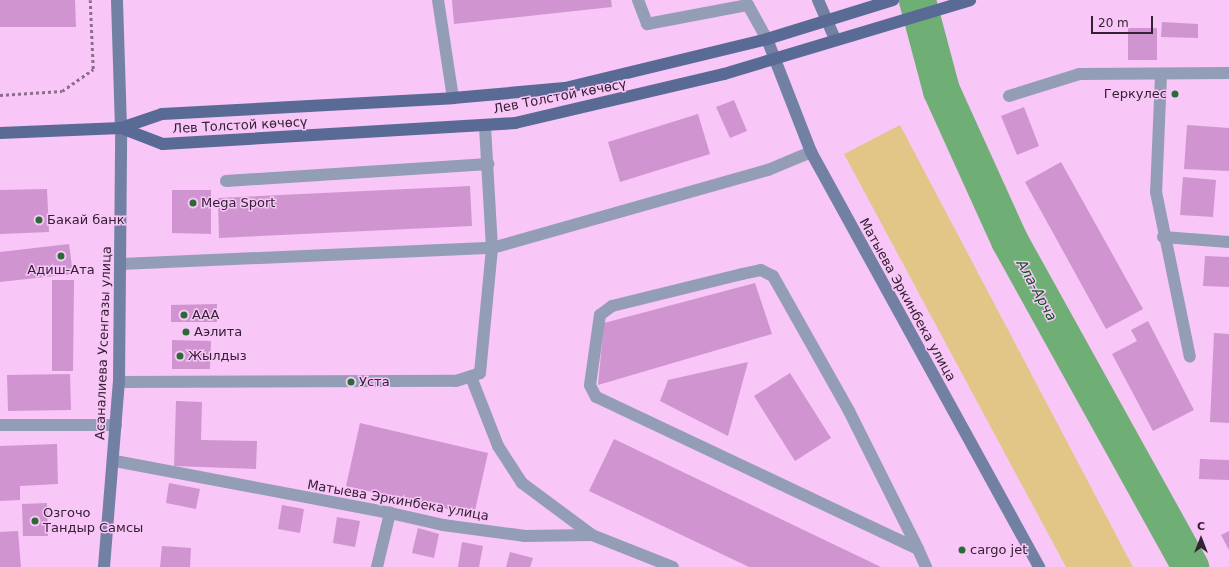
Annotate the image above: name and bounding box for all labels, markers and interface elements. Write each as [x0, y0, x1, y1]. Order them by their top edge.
scale bar [1093, 8, 1155, 34]
text: 20 m [1098, 16, 1129, 30]
street label: Лев Толстой көчөсү [492, 76, 628, 118]
place label: Геркулес [1104, 86, 1167, 102]
marker: Геркулес [1170, 89, 1180, 99]
street label: Лев Толстой көчөсү [172, 115, 308, 137]
place label: Mega Sport [201, 195, 275, 211]
marker: Mega Sport [188, 198, 198, 208]
place label: Бакай банк [47, 212, 125, 228]
marker: Бакай банк [34, 215, 44, 225]
street label: Матыева Эркинбека улица [856, 216, 958, 384]
street label: Асаналиева Усенгазы улица [93, 246, 115, 440]
marker: Адиш-Ата [56, 251, 66, 261]
water label: Ала-Арча [1013, 256, 1061, 324]
place label: Адиш-Ата [27, 262, 95, 278]
place label: AAA [192, 307, 219, 323]
marker: AAA [179, 310, 189, 320]
place label: Аэлита [194, 324, 242, 340]
marker: Аэлита [181, 327, 191, 337]
place label: Жылдыз [188, 348, 247, 364]
marker: Жылдыз [175, 351, 185, 361]
place label: Уста [359, 374, 390, 390]
marker: Уста [346, 377, 356, 387]
street label: Матыева Эркинбека улица [306, 477, 490, 525]
place label: Озгочо Тандыр Самсы [43, 506, 143, 537]
marker: Озгочо Тандыр Самсы [30, 516, 40, 526]
north arrow [1181, 519, 1221, 559]
text: С [1197, 520, 1205, 533]
place label: cargo jet [970, 542, 1027, 558]
marker: cargo jet [957, 545, 967, 555]

